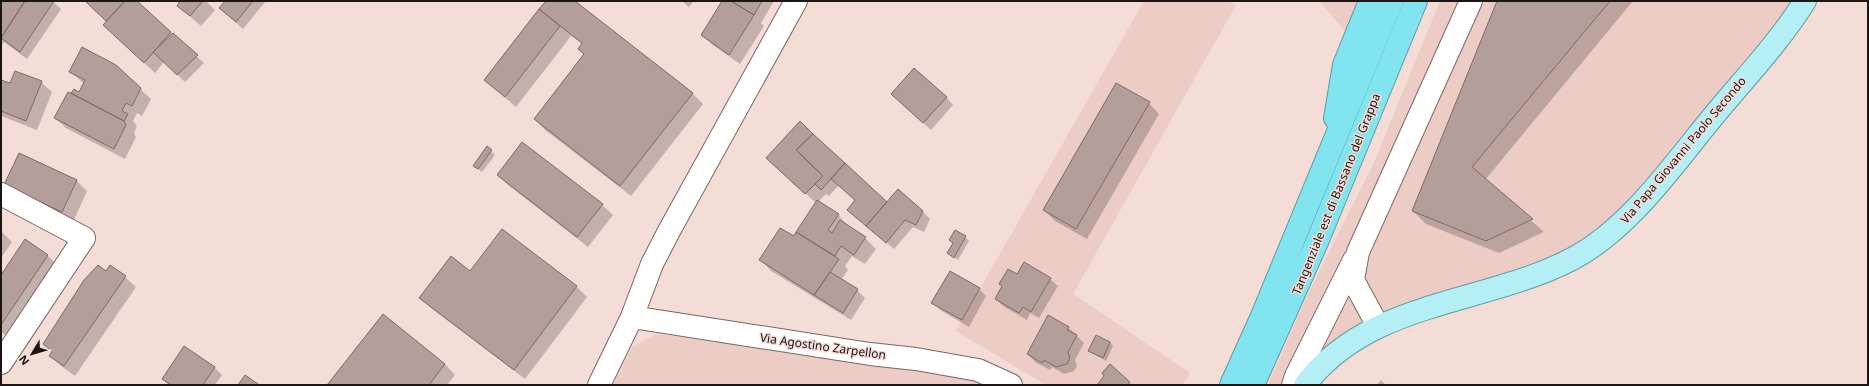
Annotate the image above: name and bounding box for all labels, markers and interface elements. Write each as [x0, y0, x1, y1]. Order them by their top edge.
street label: Via Papa Giovanni Paolo Secondo [1616, 73, 1750, 227]
street label: Tangenziale est di Bassano del Grappa [1288, 91, 1384, 297]
street label: Via Agostino Zarpellon [759, 329, 887, 363]
north arrow [12, 334, 52, 374]
text: N [15, 352, 32, 369]

